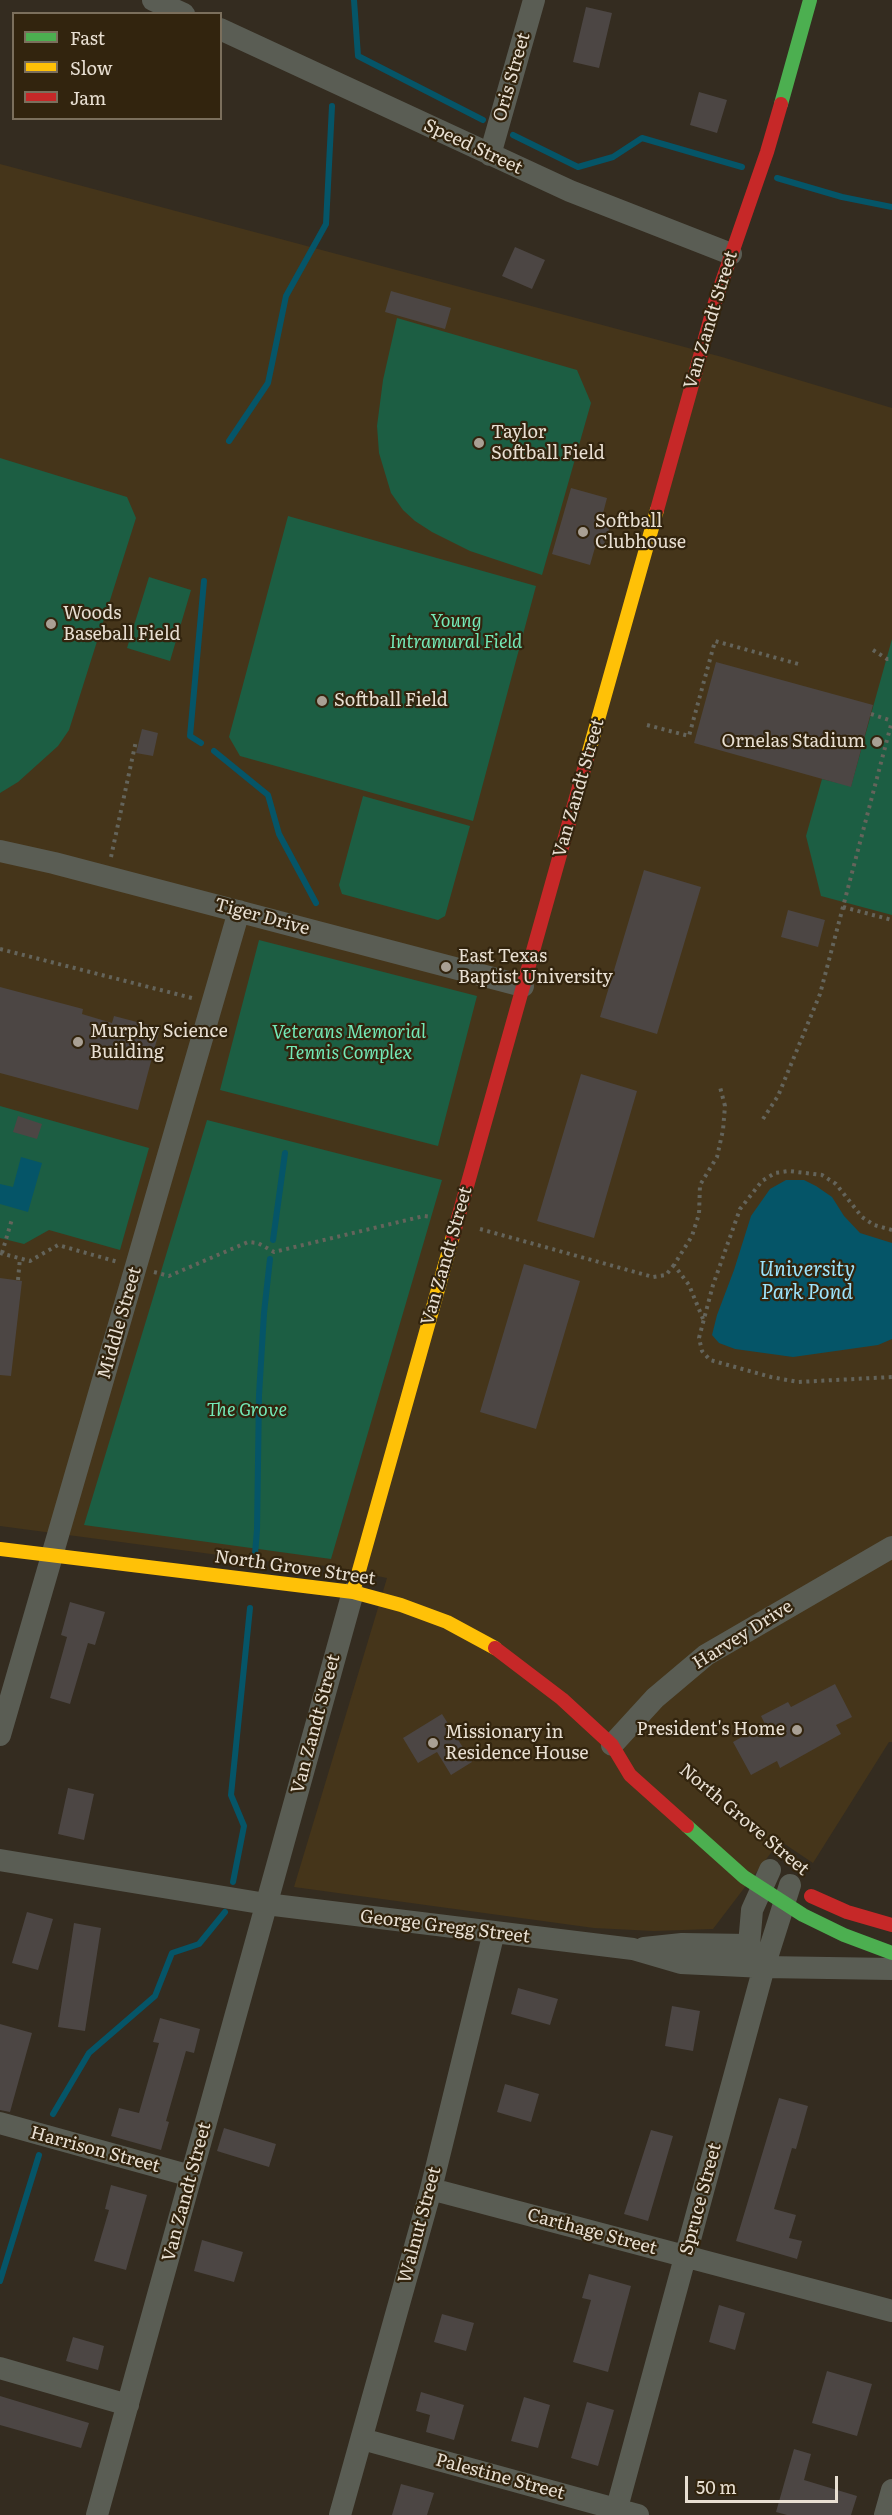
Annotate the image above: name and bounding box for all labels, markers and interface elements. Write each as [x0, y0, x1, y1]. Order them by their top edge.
legend [12, 12, 222, 120]
text: Fast [70, 24, 105, 51]
street label: Oris Street [489, 30, 535, 124]
text: Slow [70, 54, 112, 81]
text: Jam [70, 84, 106, 111]
street label: Speed Street [420, 115, 526, 179]
street label: Van Zandt Street [680, 248, 742, 392]
place label: Taylor Softball Field [491, 422, 605, 464]
marker: Taylor Softball Field [472, 436, 486, 450]
place label: Softball Clubhouse [595, 511, 686, 554]
marker: Softball Clubhouse [576, 525, 590, 539]
place label: Woods Baseball Field [63, 603, 181, 646]
park label: Young Intramural Field [390, 611, 522, 654]
marker: Woods Baseball Field [44, 617, 58, 631]
place label: Softball Field [334, 690, 448, 712]
marker: Softball Field [315, 694, 329, 708]
street label: Van Zandt Street [549, 716, 609, 860]
place label: Ornelas Stadium [721, 731, 865, 753]
marker: Ornelas Stadium [870, 735, 884, 749]
street label: Tiger Drive [212, 894, 312, 940]
place label: East Texas Baptist University [458, 946, 613, 988]
marker: East Texas Baptist University [439, 960, 453, 974]
place label: Murphy Science Building [90, 1021, 228, 1064]
park label: Veterans Memorial Tennis Complex [272, 1022, 426, 1064]
marker: Murphy Science Building [71, 1035, 85, 1049]
street label: Van Zandt Street [417, 1184, 477, 1328]
water label: University Park Pond [759, 1258, 855, 1305]
street label: Middle Street [94, 1264, 146, 1382]
park label: The Grove [207, 1400, 287, 1422]
street label: North Grove Street [213, 1546, 377, 1590]
street label: Harvey Drive [689, 1596, 797, 1674]
street label: Van Zandt Street [287, 1652, 345, 1796]
place label: President's Home [637, 1719, 785, 1741]
place label: Missionary in Residence House [445, 1722, 589, 1764]
marker: President's Home [790, 1723, 804, 1737]
marker: Missionary in Residence House [426, 1736, 440, 1750]
street label: North Grove Street [675, 1759, 813, 1881]
street label: George Gregg Street [359, 1906, 531, 1948]
street label: Van Zandt Street [158, 2120, 216, 2264]
street label: Harrison Street [28, 2122, 162, 2178]
street label: Spruce Street [676, 2141, 726, 2257]
street label: Walnut Street [394, 2164, 446, 2286]
street label: Carthage Street [525, 2204, 659, 2260]
street label: Palestine Street [433, 2449, 567, 2505]
scale bar [688, 2464, 841, 2502]
text: 50 m [696, 2473, 737, 2500]

